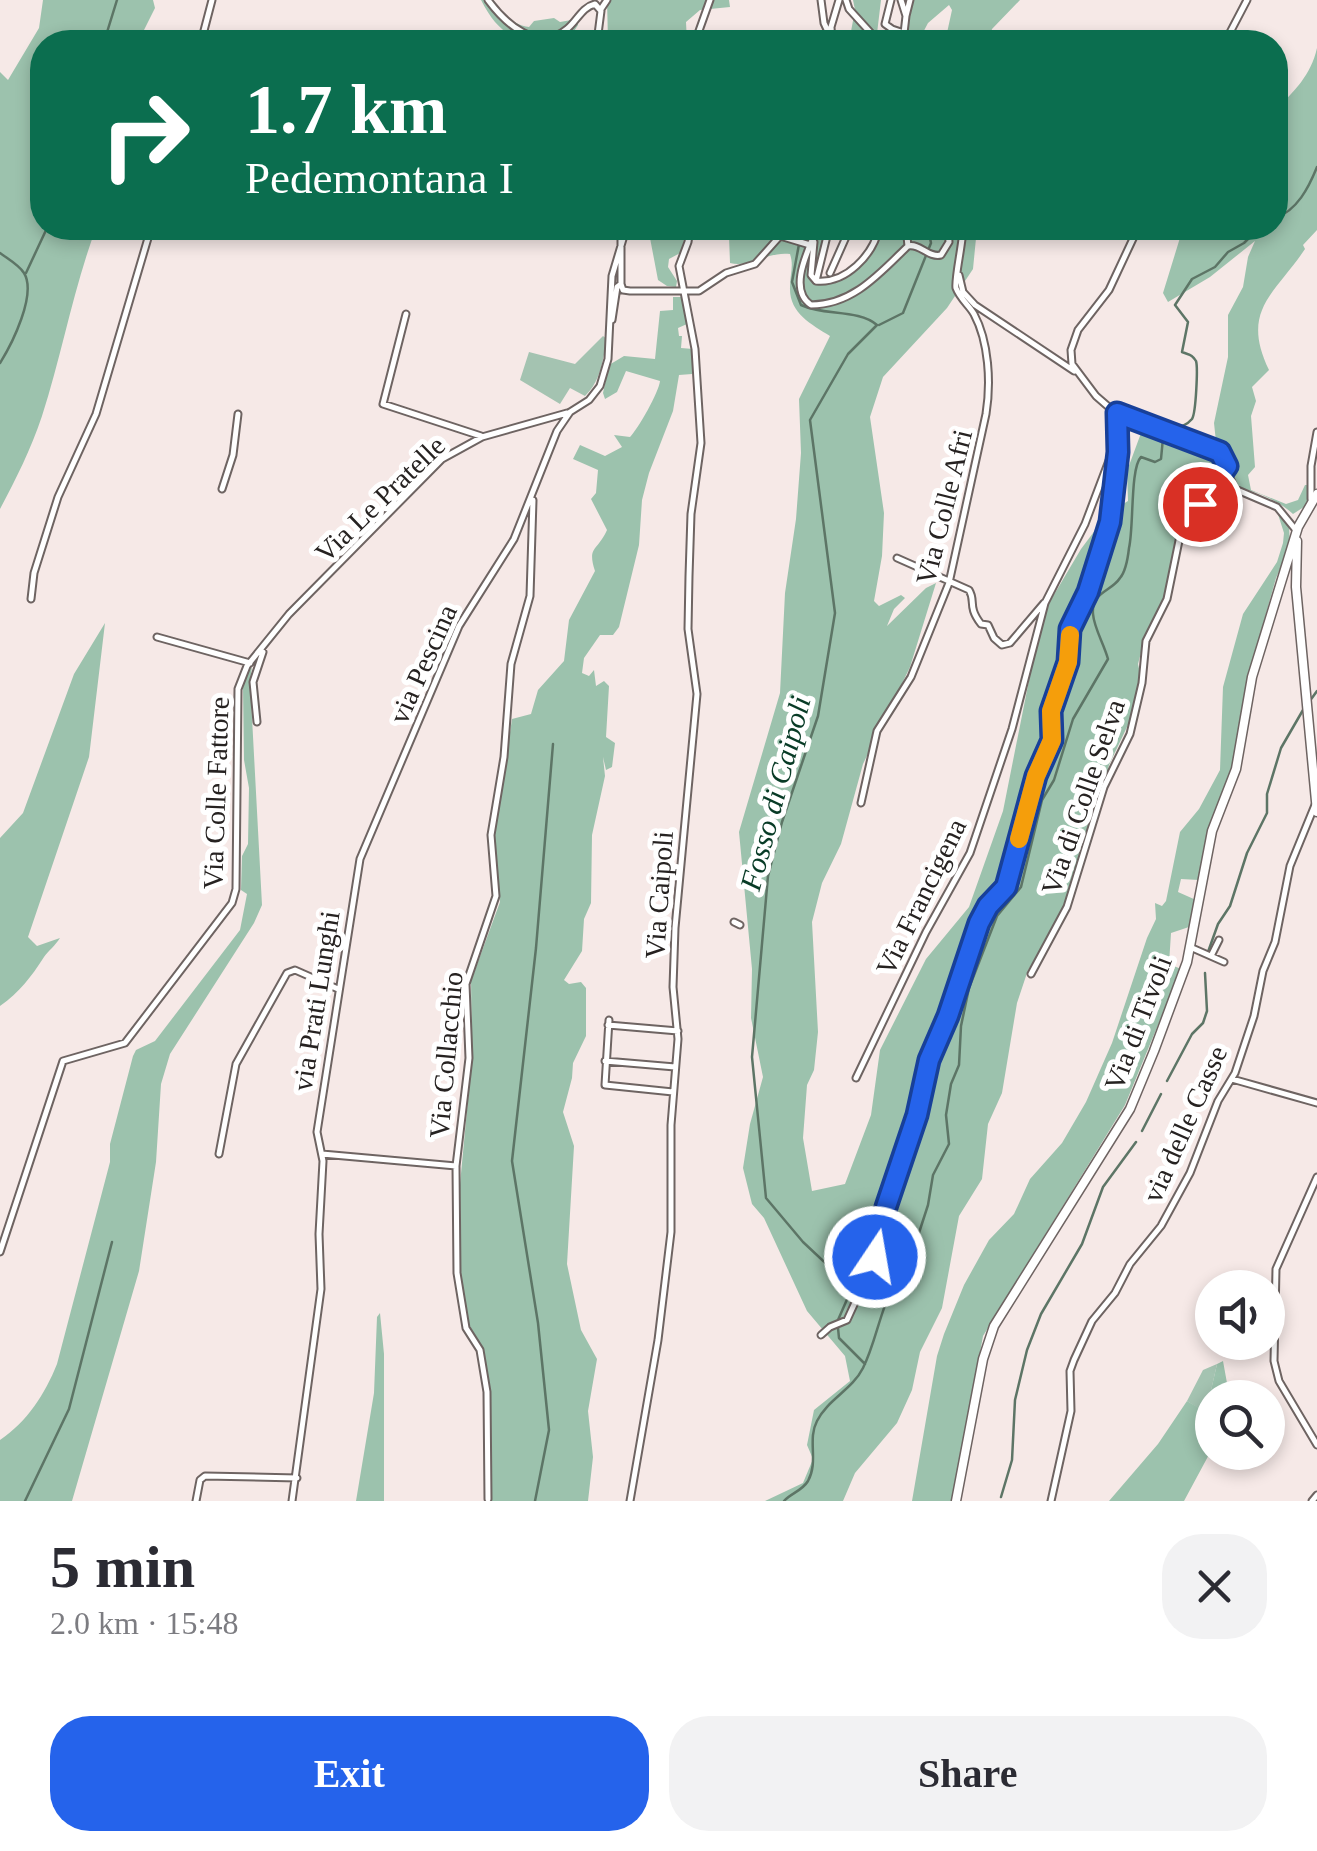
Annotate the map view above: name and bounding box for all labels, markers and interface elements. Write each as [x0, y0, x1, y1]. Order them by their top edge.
icon: right [80, 70, 210, 200]
text: 1.7 km [245, 71, 447, 148]
text: Pedemontana I [245, 153, 514, 203]
street label: Via Colle Afri [910, 426, 978, 588]
street label: Via Le Pratelle [309, 430, 451, 568]
pin [1158, 462, 1243, 547]
icon: arrive [1173, 477, 1228, 532]
street label: via Pescina [383, 599, 463, 728]
water label: Fosso di Caipoli [733, 692, 817, 895]
street label: Via di Colle Selva [1035, 695, 1131, 899]
street label: Via Colle Fattore [197, 696, 235, 890]
street label: Via Francigena [870, 813, 972, 980]
street label: Via Caipoli [639, 830, 679, 960]
street label: via Prati Lunghi [286, 908, 346, 1093]
street label: Via di Tivoli [1098, 951, 1178, 1095]
street label: Via Collacchio [423, 970, 469, 1140]
street label: via delle Casse [1137, 1041, 1233, 1207]
position arrow [823, 1205, 927, 1309]
map controls [1195, 1270, 1285, 1470]
button: sound [1195, 1270, 1285, 1360]
button: search [1195, 1380, 1285, 1470]
text: 5 min [50, 1534, 195, 1600]
button: close [1162, 1534, 1267, 1639]
text: 2.0 km · 15:48 [50, 1605, 238, 1641]
button: Exit [50, 1716, 649, 1831]
button: Share [669, 1716, 1267, 1831]

